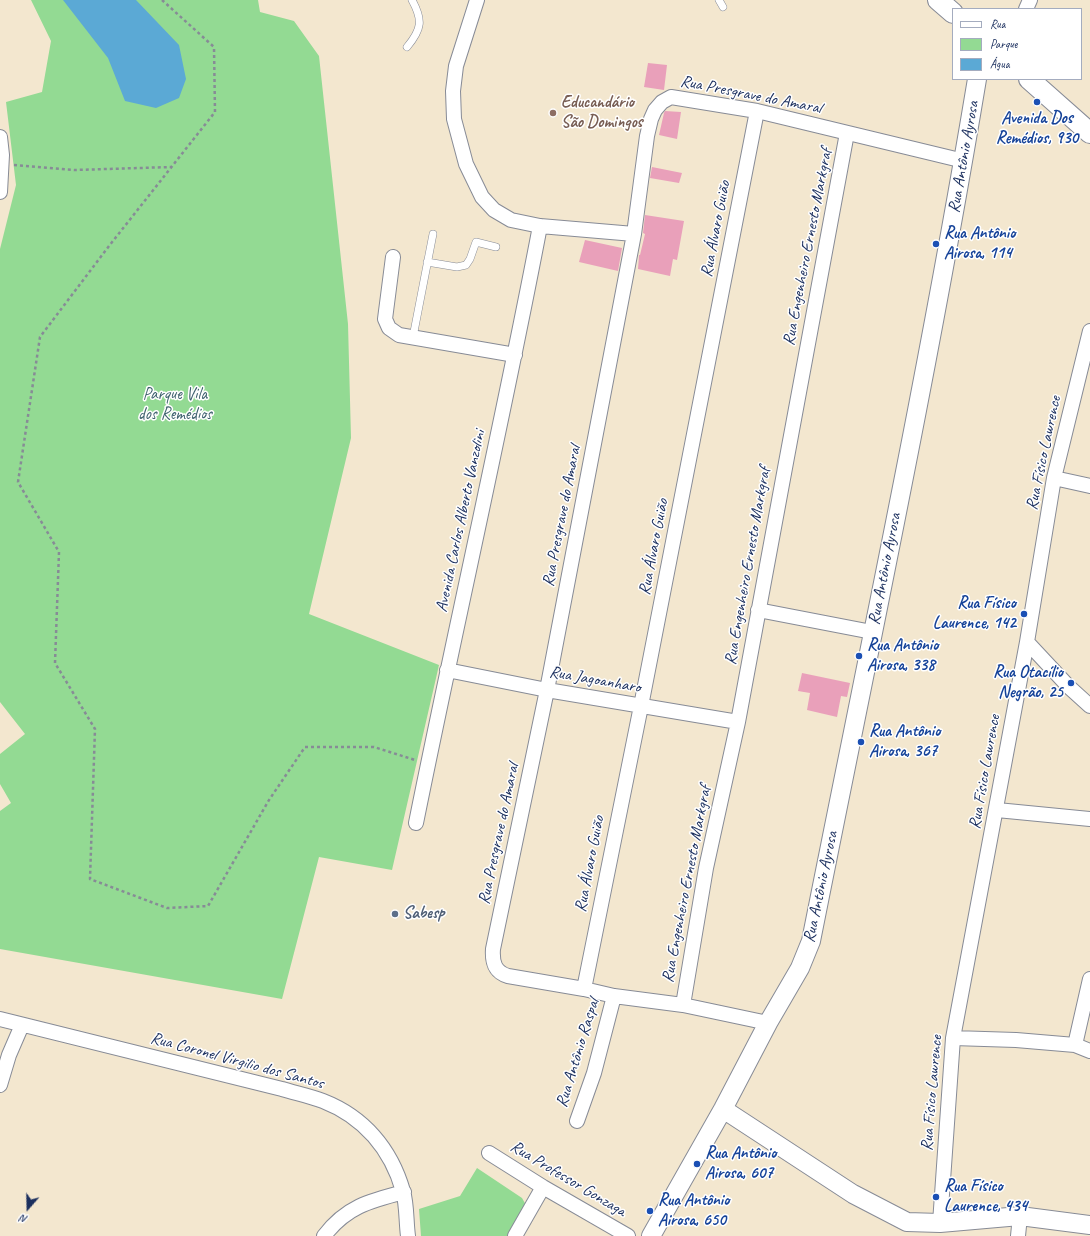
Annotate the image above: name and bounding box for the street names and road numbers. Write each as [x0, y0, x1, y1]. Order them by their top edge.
street label: Rua Presgrave do Amaral [679, 71, 823, 119]
street label: Rua Antônio Ayrosa [944, 99, 984, 215]
street label: Rua Engenheiro Ernesto Markgraf [779, 147, 837, 347]
street label: Rua Álvaro Guião [697, 179, 735, 279]
street label: Rua Físico Lawrence [1022, 394, 1066, 512]
street label: Avenida Carlos Alberto Vanzolini [432, 428, 490, 614]
street label: Rua Presgrave do Amaral [538, 444, 586, 588]
street label: Rua Engenheiro Ernesto Markgraf [721, 466, 775, 666]
street label: Rua Álvaro Guião [635, 497, 673, 597]
street label: Rua Antônio Ayrosa [864, 511, 906, 627]
street label: Rua Jagoanharo [548, 662, 642, 698]
street label: Rua Físico Lawrence [965, 713, 1005, 831]
street label: Rua Presgrave do Amaral [474, 762, 524, 906]
street label: Rua Engenheiro Ernesto Markgraf [658, 784, 716, 984]
street label: Rua Álvaro Guião [571, 814, 609, 914]
street label: Rua Antônio Ayrosa [799, 829, 843, 945]
street label: Rua Antônio Raspal [552, 996, 604, 1110]
street label: Rua Coronel Virgilio dos Santos [148, 1028, 326, 1094]
street label: Rua Físico Lawrence [917, 1034, 947, 1152]
street label: Rua Professor Gonzaga [506, 1136, 630, 1222]

